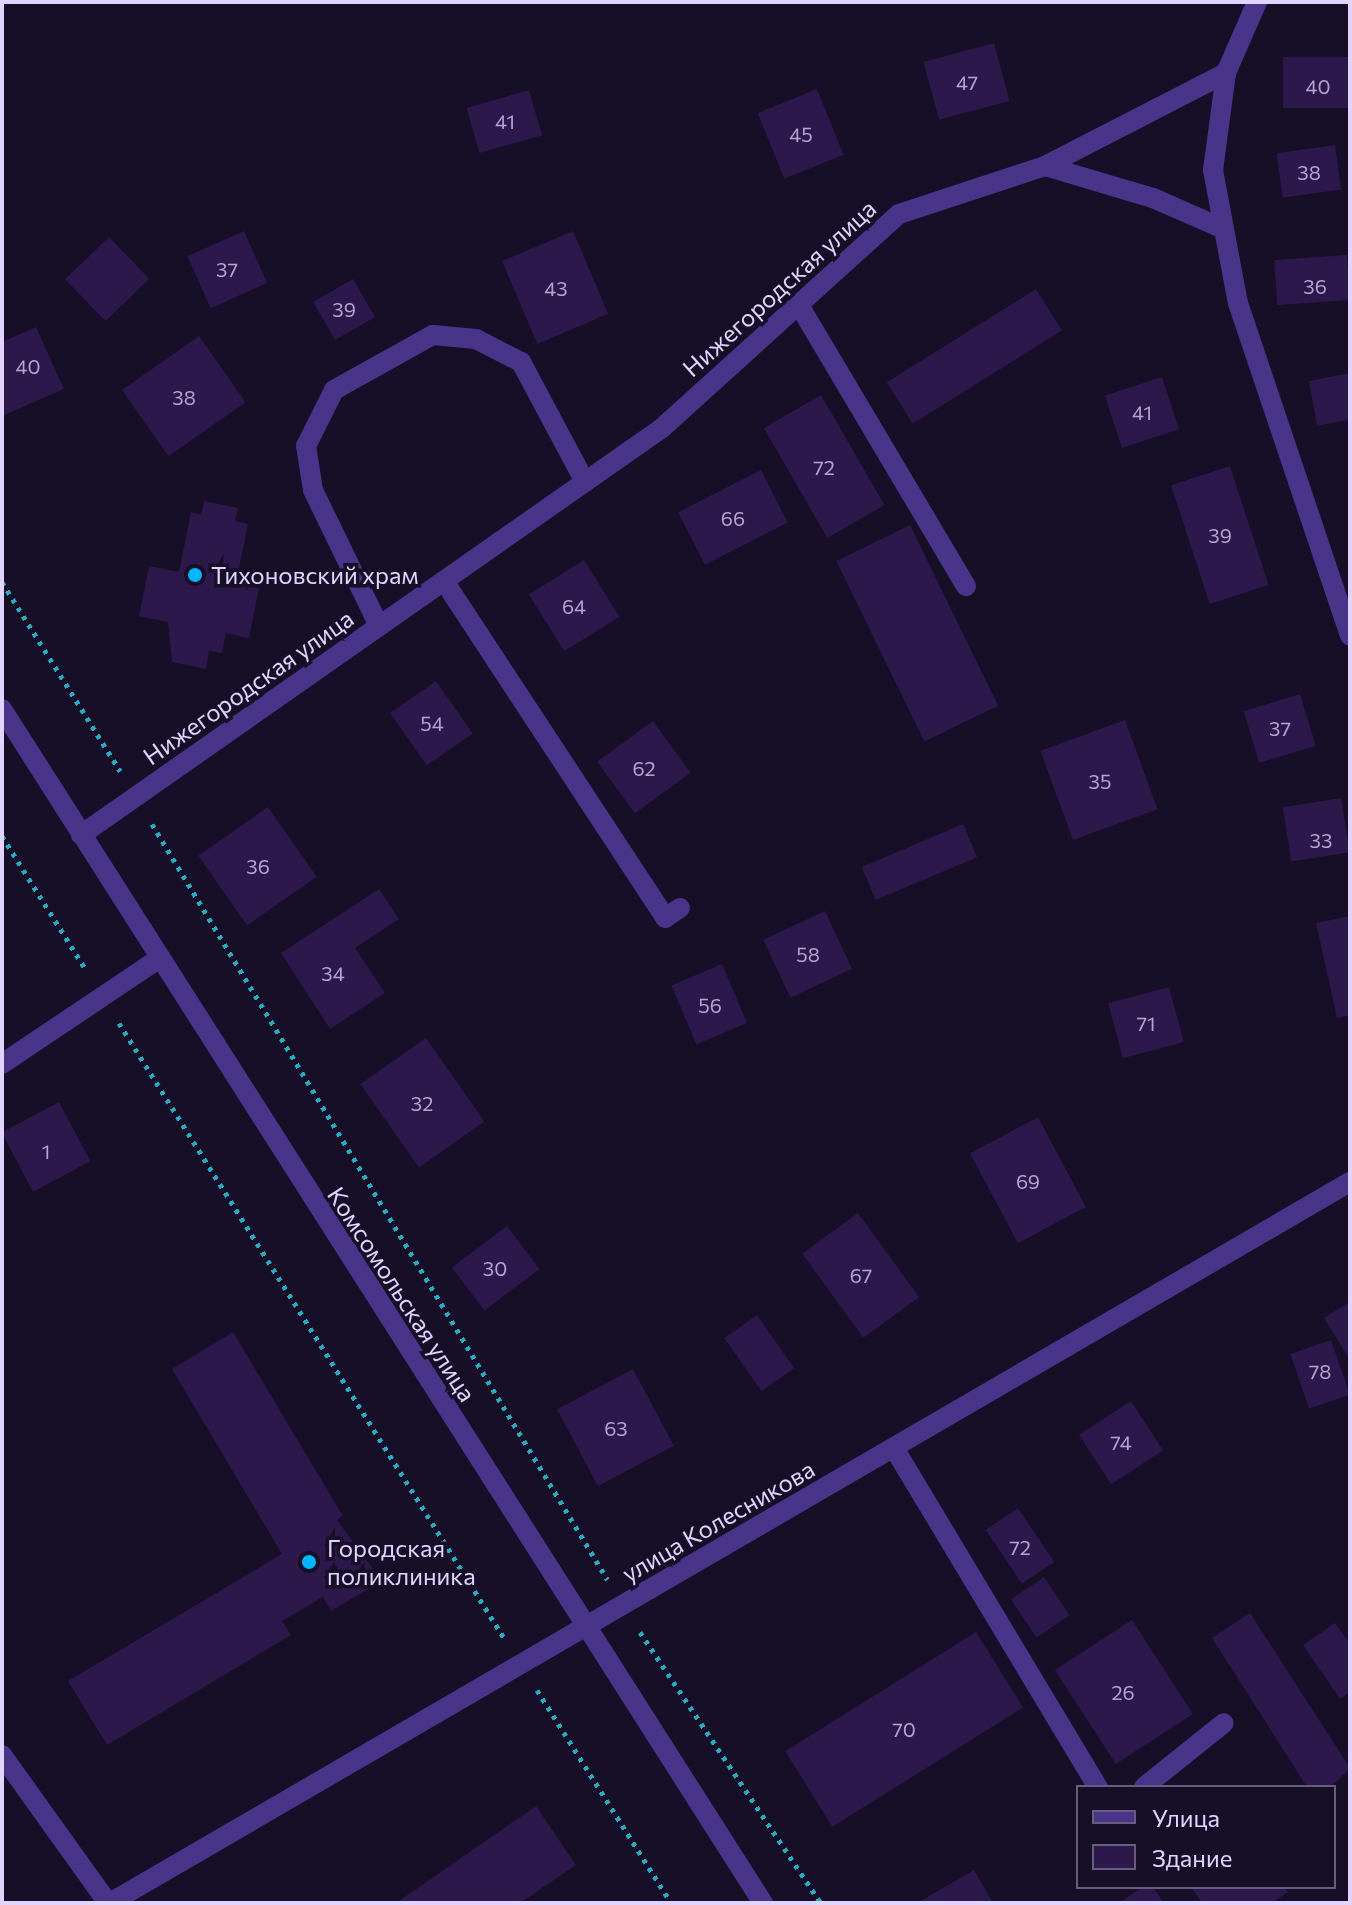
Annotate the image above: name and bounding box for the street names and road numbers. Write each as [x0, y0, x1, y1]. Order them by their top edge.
street label: Нижегородская улица [677, 194, 881, 382]
street label: Нижегородская улица [137, 604, 359, 770]
street label: Комсомольская улица [322, 1181, 482, 1407]
street label: улица Колесникова [617, 1454, 819, 1588]

